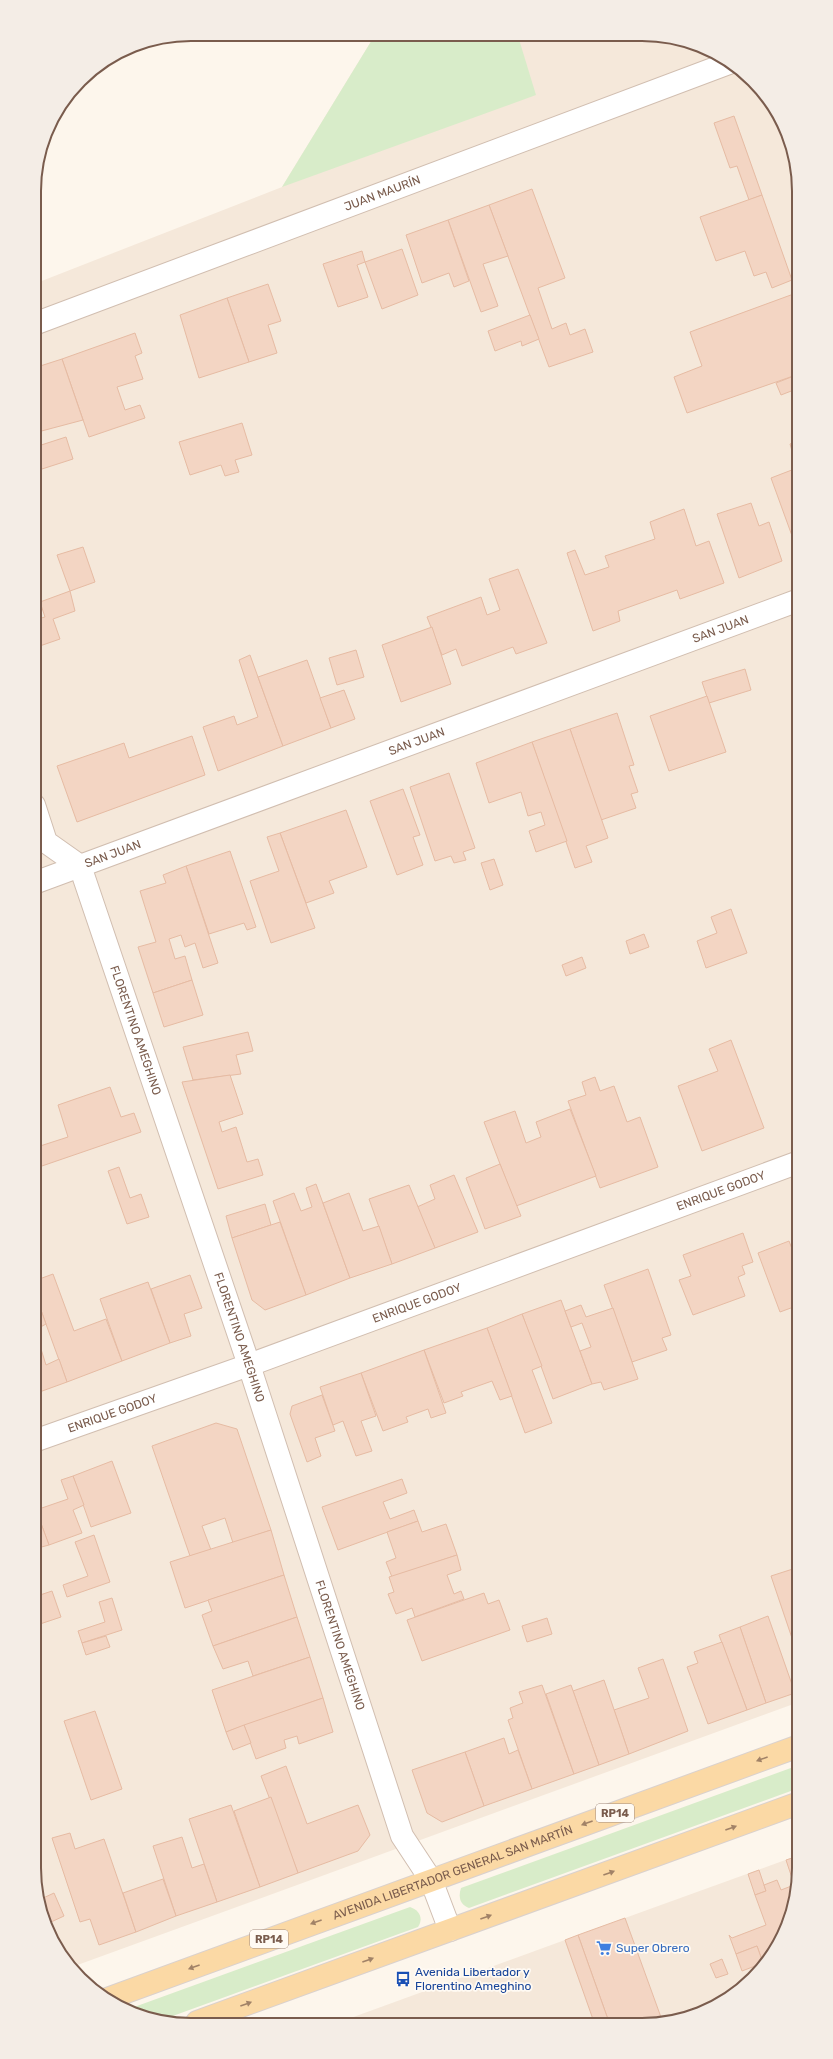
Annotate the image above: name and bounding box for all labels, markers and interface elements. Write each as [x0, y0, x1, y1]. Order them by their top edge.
street label: JUAN MAURÍN [342, 173, 422, 214]
street label: SAN JUAN [690, 612, 751, 646]
street label: SAN JUAN [387, 725, 447, 758]
street label: SAN JUAN [83, 837, 143, 871]
street label: FLORENTINO AMEGHINO [107, 964, 164, 1097]
street label: ENRIQUE GODOY [674, 1168, 767, 1214]
street label: FLORENTINO AMEGHINO [211, 1271, 268, 1404]
street label: ENRIQUE GODOY [371, 1280, 463, 1326]
street label: ENRIQUE GODOY [66, 1391, 159, 1436]
street label: FLORENTINO AMEGHINO [312, 1578, 368, 1712]
one-way arrow [756, 1756, 768, 1762]
road number: RP14 [596, 1804, 634, 1822]
one-way arrow [581, 1820, 593, 1826]
street label: AVENIDA LIBERTADOR GENERAL SAN MARTÍN [331, 1822, 575, 1923]
one-way arrow [725, 1825, 737, 1831]
one-way arrow [603, 1869, 615, 1875]
one-way arrow [481, 1914, 493, 1920]
one-way arrow [309, 1920, 321, 1926]
road number: RP14 [250, 1930, 288, 1948]
supermarket icon: Super Obrero [595, 1939, 613, 1957]
place label: Super Obrero [616, 1941, 690, 1955]
one-way arrow [363, 1956, 375, 1962]
one-way arrow [187, 1964, 199, 1970]
place label: Avenida Libertador y Florentino Ameghino [415, 1965, 532, 1993]
bus stop icon: Avenida Libertador y Florentino Ameghino [394, 1970, 412, 1988]
one-way arrow [241, 2001, 253, 2007]

